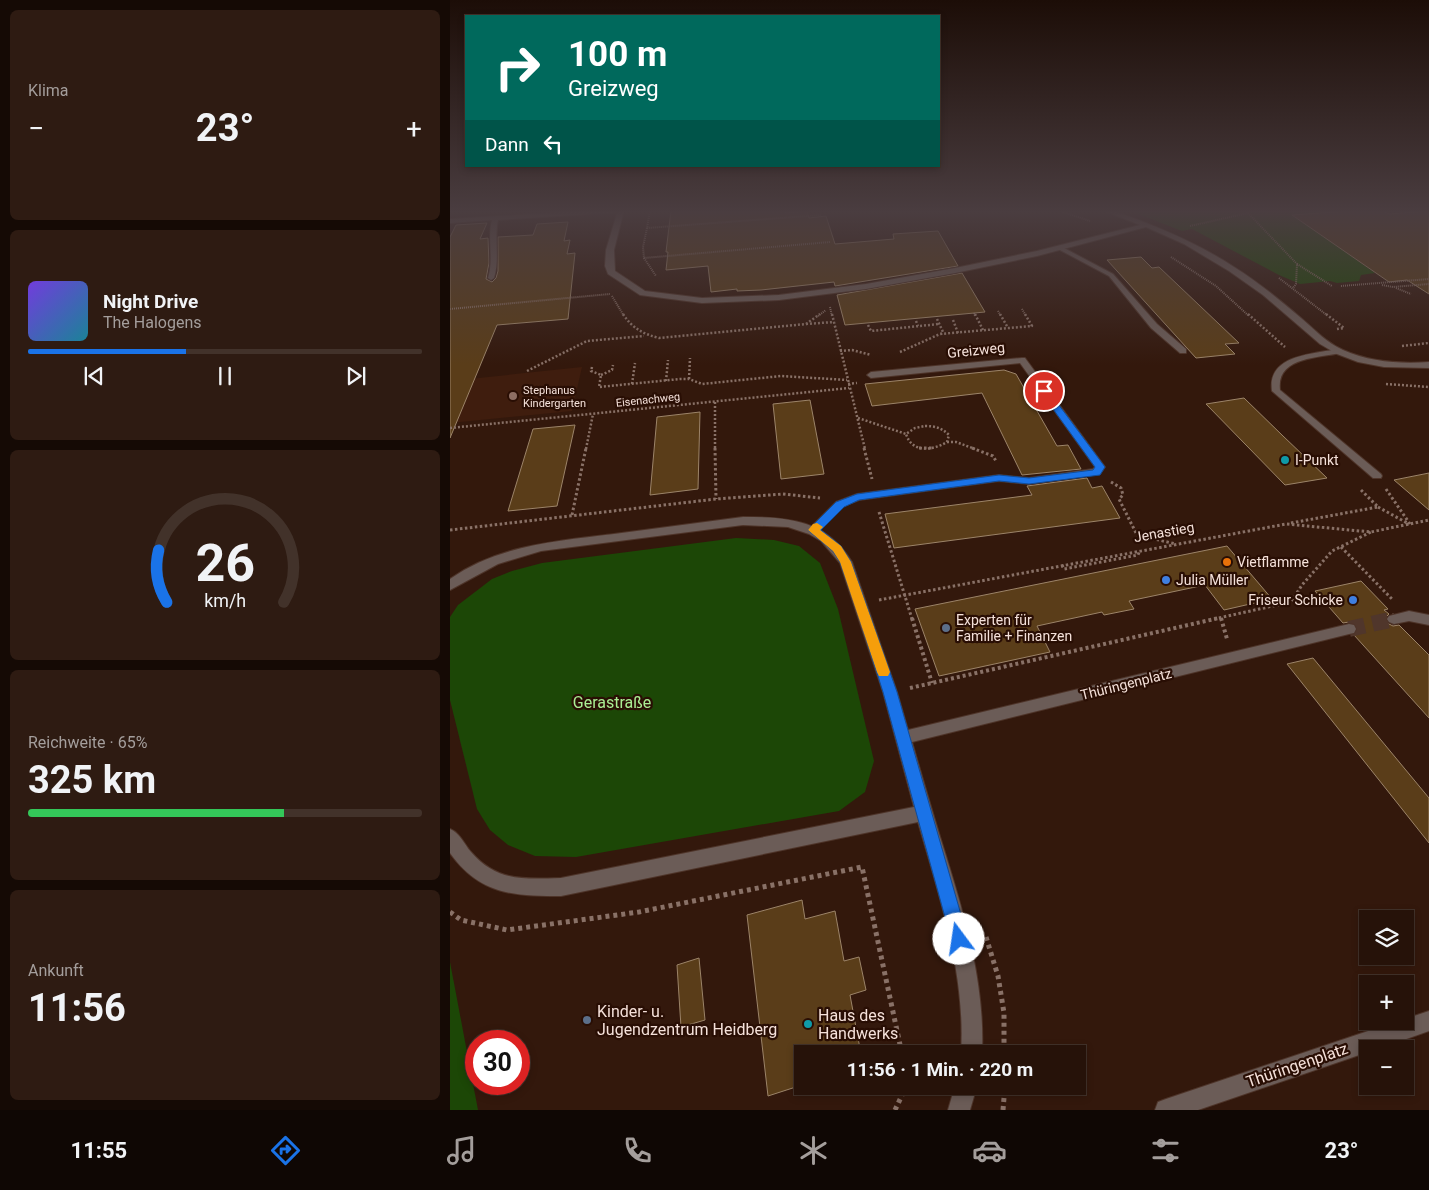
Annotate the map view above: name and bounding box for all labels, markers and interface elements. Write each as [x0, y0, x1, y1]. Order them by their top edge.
text: 100 m [568, 34, 667, 75]
icon: right [485, 35, 550, 100]
text: Greizweg [568, 76, 659, 101]
text: Klima [28, 81, 69, 100]
text: 23° [196, 106, 254, 150]
text: − [28, 112, 44, 145]
text: + [406, 112, 422, 145]
icon: left [539, 130, 567, 158]
text: Dann [485, 133, 529, 156]
text: Night Drive [103, 290, 198, 313]
text: The Halogens [103, 313, 202, 332]
street label: Greizweg [946, 339, 1006, 361]
icon: previous [80, 362, 108, 390]
icon: pause [211, 362, 239, 390]
icon: next [342, 362, 370, 390]
pin [1023, 370, 1065, 412]
icon: arrive [1030, 377, 1058, 405]
place label: Stephanus Kindergarten [523, 384, 586, 410]
marker: Stephanus Kindergarten [507, 390, 519, 402]
street label: Eisenachweg [615, 390, 681, 410]
place label: I-Punkt [1295, 452, 1339, 468]
marker: I-Punkt [1279, 454, 1291, 466]
street label: Jenastieg [1133, 519, 1195, 545]
text: 26 [195, 533, 255, 594]
place label: Vietflamme [1237, 554, 1309, 570]
marker: Vietflamme [1221, 556, 1233, 568]
place label: Julia Müller [1176, 572, 1249, 588]
marker: Julia Müller [1160, 574, 1172, 586]
text: km/h [204, 590, 246, 611]
place label: Friseur Schicke [1248, 592, 1343, 608]
marker: Friseur Schicke [1347, 594, 1359, 606]
place label: Experten für Familie + Finanzen [956, 612, 1072, 644]
marker: Experten für Familie + Finanzen [940, 622, 952, 634]
street label: Thüringenplatz [1079, 665, 1173, 703]
park label: Gerastraße [573, 693, 651, 712]
text: Reichweite · 65% [28, 733, 147, 752]
text: 325 km [28, 758, 156, 802]
map controls [1359, 910, 1414, 1095]
button: layers [1359, 910, 1414, 965]
position arrow [932, 912, 984, 964]
text: Ankunft [28, 961, 84, 980]
button: + [1359, 975, 1414, 1030]
text: 11:56 [28, 986, 126, 1030]
place label: Kinder- u. Jugendzentrum Heidberg [597, 1002, 777, 1039]
place label: Haus des Handwerks [818, 1006, 898, 1043]
marker: Kinder- u. Jugendzentrum Heidberg [581, 1014, 593, 1026]
marker: Haus des Handwerks [802, 1018, 814, 1030]
speed limit sign: 30 [465, 1030, 530, 1095]
street label: Thüringenplatz [1244, 1039, 1350, 1091]
button: − [1359, 1040, 1414, 1095]
text: 11:56 · 1 Min. · 220 m [847, 1058, 1033, 1081]
icon: directions [268, 1133, 303, 1168]
icon: music [444, 1133, 479, 1168]
icon: phone [620, 1133, 655, 1168]
icon: climate [796, 1133, 831, 1168]
icon: car [972, 1133, 1007, 1168]
icon: filters [1148, 1133, 1183, 1168]
text: 11:55 [71, 1138, 127, 1163]
text: 23° [1325, 1138, 1358, 1163]

